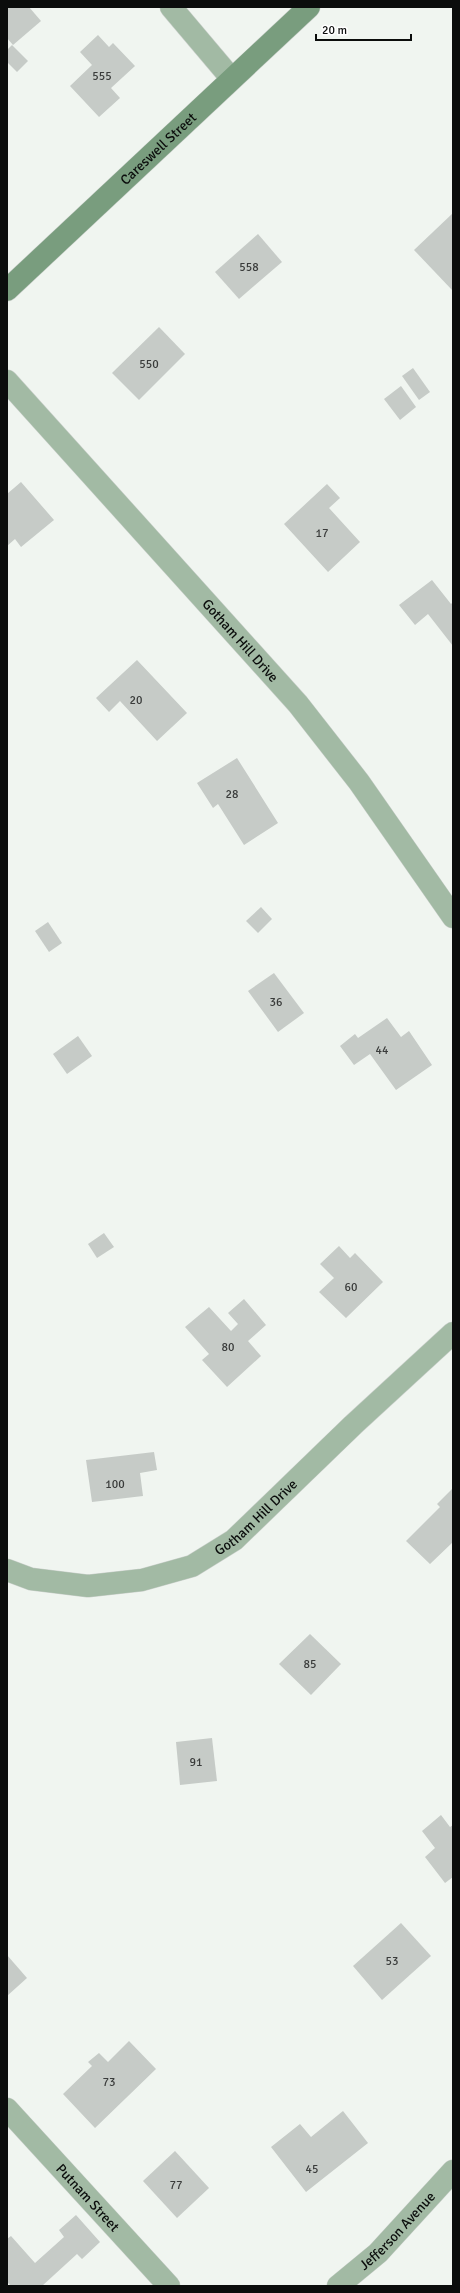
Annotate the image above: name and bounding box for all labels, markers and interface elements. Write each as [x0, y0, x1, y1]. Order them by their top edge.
scale bar [316, 16, 411, 42]
text: 20 m [322, 23, 347, 38]
house number: 555 [92, 69, 112, 84]
street label: Careswell Street [116, 109, 200, 188]
house number: 558 [239, 260, 259, 275]
house number: 550 [139, 357, 159, 372]
house number: 17 [316, 526, 328, 541]
street label: Gotham Hill Drive [199, 595, 282, 685]
house number: 20 [130, 693, 142, 708]
house number: 28 [226, 787, 238, 802]
house number: 36 [270, 995, 282, 1010]
house number: 44 [376, 1043, 389, 1058]
house number: 60 [345, 1280, 357, 1295]
house number: 80 [222, 1340, 234, 1355]
street label: Gotham Hill Drive [211, 1475, 300, 1559]
house number: 100 [105, 1477, 125, 1492]
house number: 85 [304, 1657, 316, 1672]
house number: 91 [190, 1755, 202, 1770]
house number: 53 [386, 1954, 398, 1969]
house number: 73 [103, 2075, 115, 2090]
street label: Putnam Street [53, 2160, 123, 2235]
house number: 45 [306, 2162, 318, 2177]
house number: 77 [170, 2178, 182, 2193]
street label: Jefferson Avenue [356, 2188, 438, 2274]

